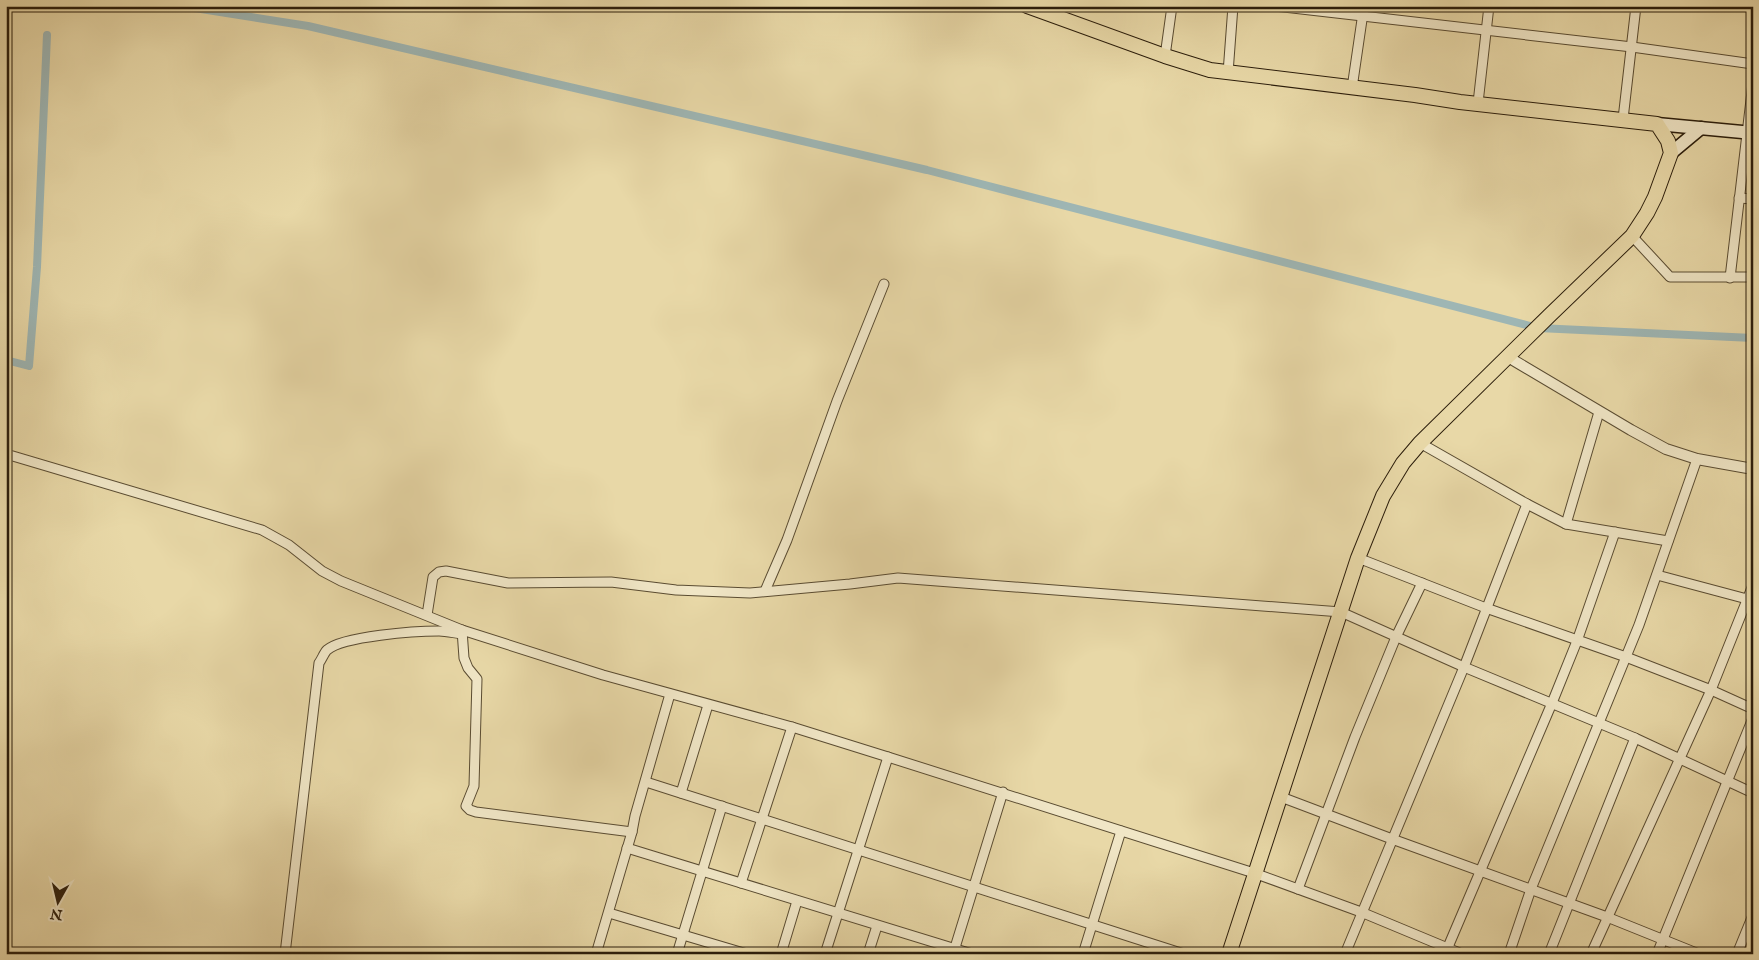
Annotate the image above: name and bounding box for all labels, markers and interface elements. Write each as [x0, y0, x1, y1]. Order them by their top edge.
north arrow [32, 878, 82, 928]
text: N [49, 904, 65, 924]

